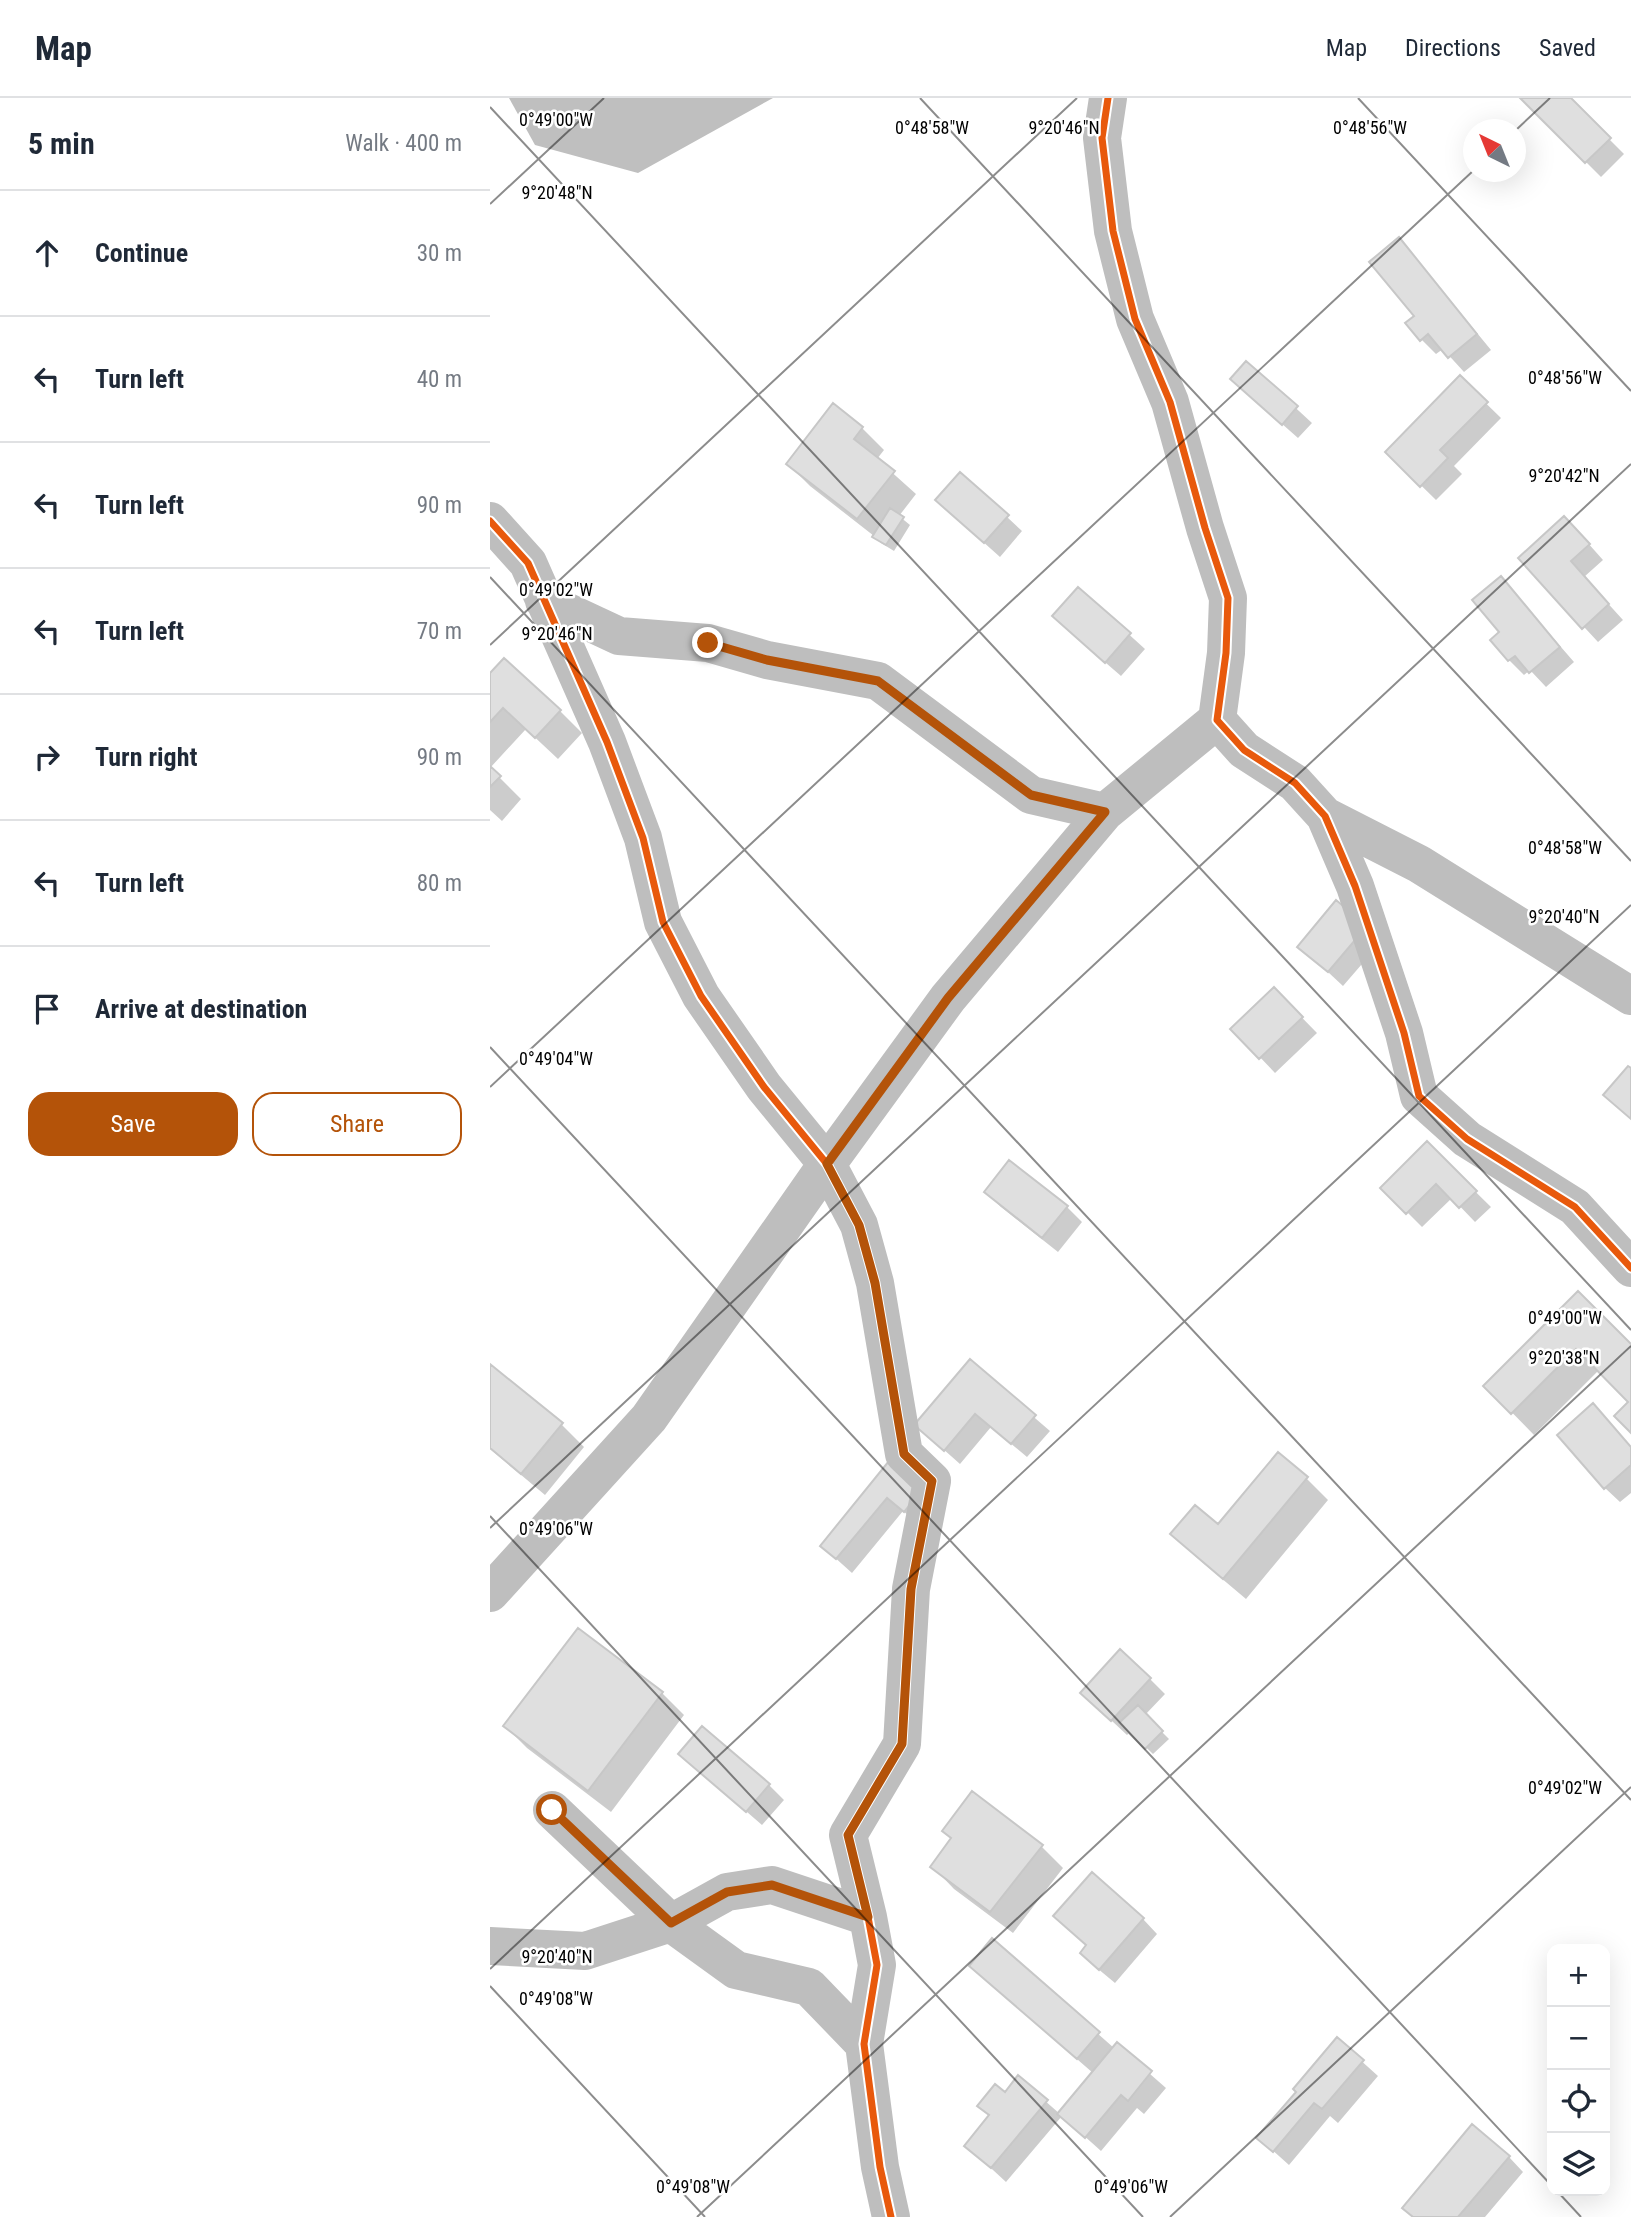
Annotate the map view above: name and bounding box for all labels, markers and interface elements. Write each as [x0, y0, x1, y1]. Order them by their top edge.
text: Map [35, 29, 92, 68]
text: Map [1326, 34, 1367, 62]
text: Directions [1405, 34, 1501, 62]
text: Saved [1539, 34, 1596, 62]
text: 0°49'00"W [519, 109, 593, 130]
text: 0°48'58"W [895, 117, 969, 138]
text: 9°20'46"N [1028, 117, 1100, 138]
text: 0°48'56"W [1333, 117, 1407, 138]
north arrow [1463, 119, 1526, 182]
text: 5 min [28, 126, 95, 161]
text: Walk · 400 m [345, 130, 462, 157]
text: 9°20'48"N [521, 182, 593, 203]
icon: ahead [28, 234, 66, 272]
text: Continue [95, 238, 188, 268]
text: 30 m [417, 240, 462, 267]
icon: left [28, 360, 66, 398]
text: Turn left [95, 364, 184, 394]
text: 40 m [417, 366, 462, 393]
text: 0°48'56"W [1528, 367, 1602, 388]
text: 9°20'42"N [1528, 465, 1600, 486]
icon: left [28, 486, 66, 524]
text: Turn left [95, 490, 184, 520]
text: 90 m [417, 492, 462, 519]
text: 0°49'02"W [519, 579, 593, 600]
icon: left [28, 612, 66, 650]
text: Turn left [95, 616, 184, 646]
text: 70 m [417, 618, 462, 645]
text: 9°20'46"N [521, 623, 593, 644]
route end [692, 627, 723, 658]
icon: right [28, 738, 66, 776]
text: Turn right [95, 742, 197, 772]
text: 90 m [417, 744, 462, 771]
text: 0°48'58"W [1528, 837, 1602, 858]
icon: left [28, 864, 66, 902]
text: Turn left [95, 868, 184, 898]
text: 80 m [417, 870, 462, 897]
text: 9°20'40"N [1528, 906, 1600, 927]
icon: arrive [28, 990, 66, 1028]
text: Arrive at destination [95, 994, 307, 1024]
text: 0°49'04"W [519, 1048, 593, 1069]
button: Save [28, 1092, 238, 1156]
button: Share [252, 1092, 462, 1156]
text: 0°49'00"W [1528, 1307, 1602, 1328]
text: 9°20'38"N [1528, 1347, 1600, 1368]
text: 0°49'06"W [519, 1518, 593, 1539]
text: 0°49'02"W [1528, 1777, 1602, 1798]
route start [536, 1794, 567, 1825]
map controls [1547, 1944, 1610, 2196]
button: + [1547, 1944, 1610, 2007]
text: 9°20'40"N [521, 1946, 593, 1967]
text: 0°49'08"W [519, 1988, 593, 2009]
button: − [1547, 2007, 1610, 2070]
button: locate [1547, 2070, 1610, 2133]
button: layers [1547, 2133, 1610, 2196]
text: 0°49'08"W [656, 2176, 730, 2197]
text: 0°49'06"W [1094, 2176, 1168, 2197]

